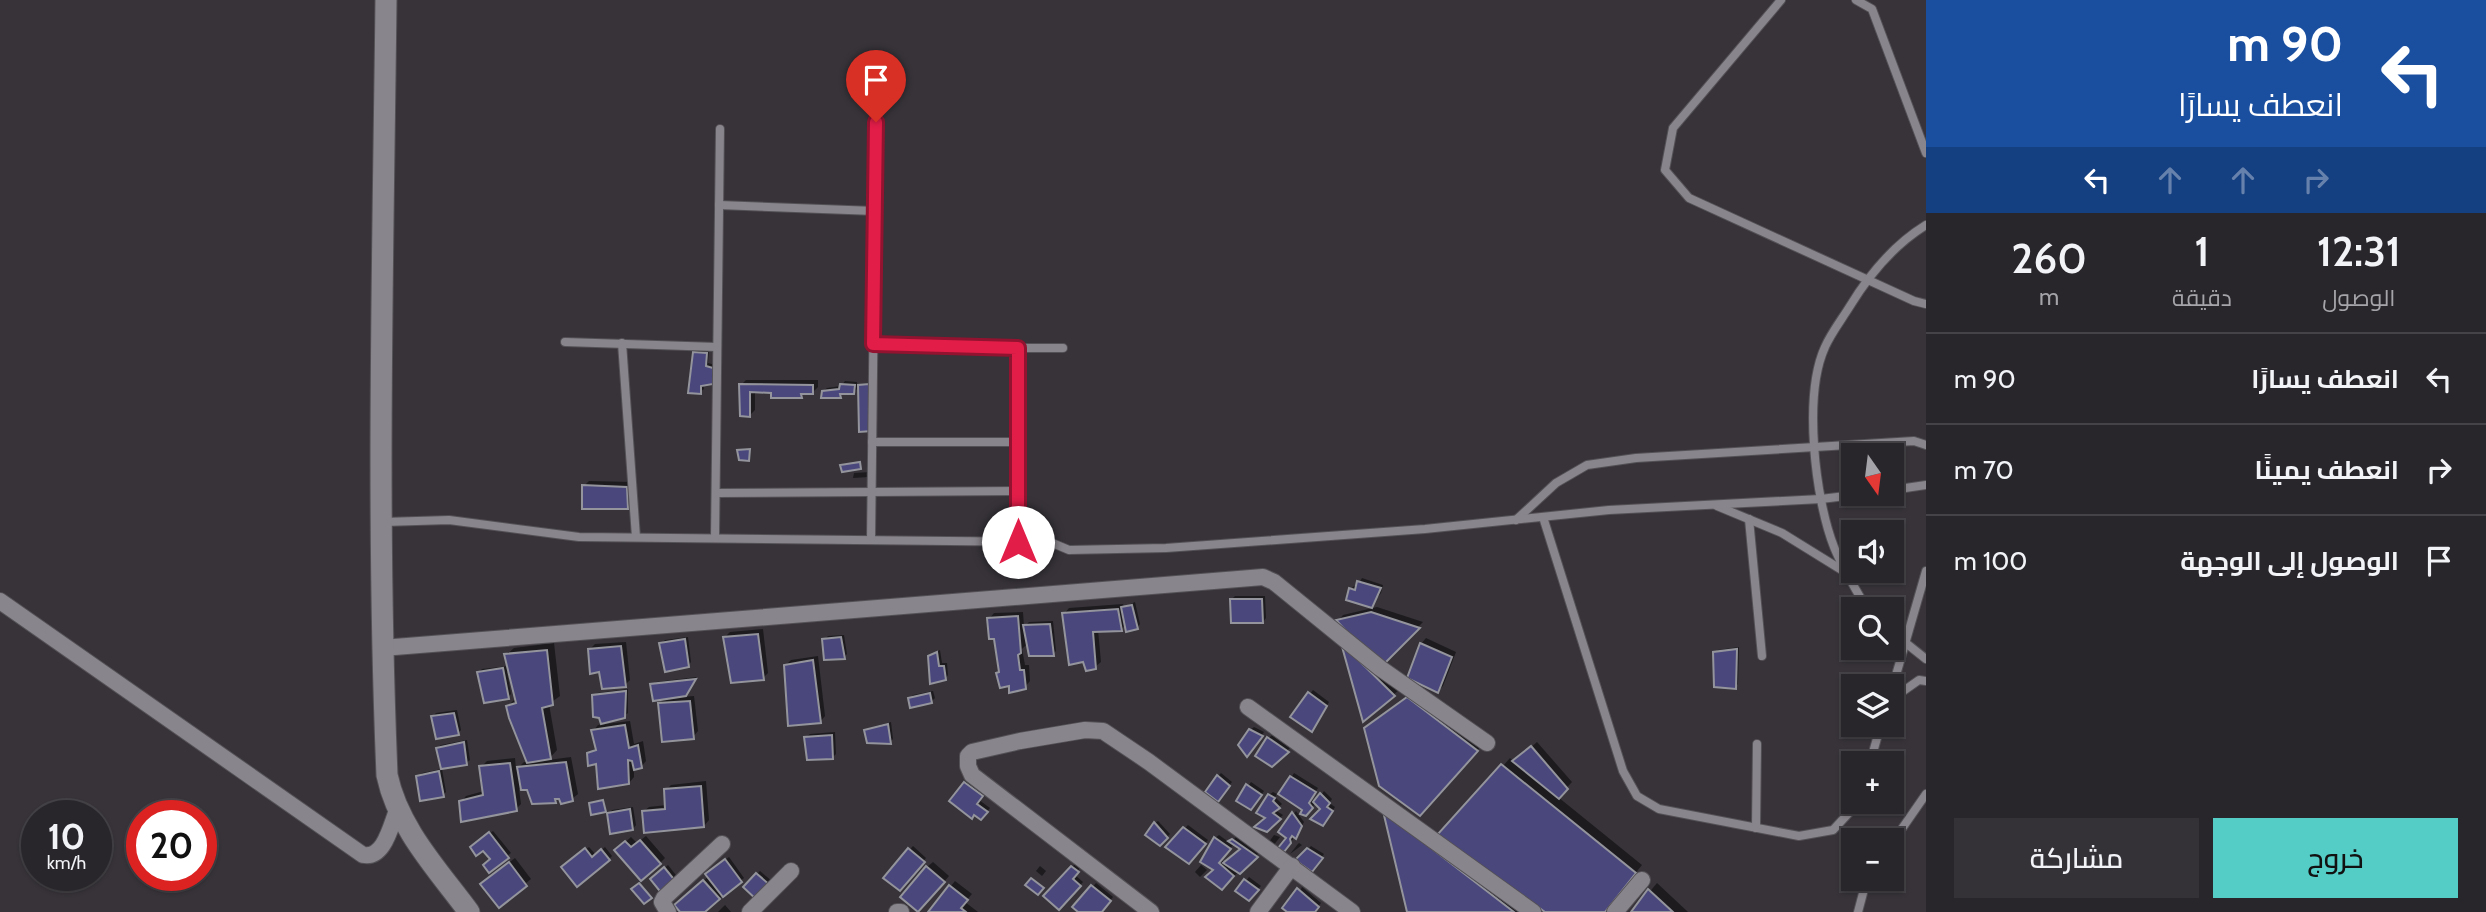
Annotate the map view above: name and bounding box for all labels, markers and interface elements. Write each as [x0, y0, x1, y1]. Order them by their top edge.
text: 90 m [2227, 14, 2343, 73]
icon: left [2367, 28, 2458, 119]
pin [846, 50, 906, 122]
icon: arrive [857, 61, 895, 99]
text: انعطف يسارًا [2178, 85, 2343, 124]
icon: left [2078, 161, 2116, 199]
icon: ahead [2151, 161, 2189, 199]
icon: ahead [2224, 161, 2262, 199]
icon: right [2297, 161, 2335, 199]
text: 1 [2194, 225, 2209, 277]
text: 12:31 [2317, 225, 2401, 277]
text: 260 [2011, 232, 2087, 284]
text: m [2039, 283, 2059, 311]
text: دقيقة [2172, 284, 2232, 312]
text: الوصول [2322, 284, 2396, 312]
icon: left [2420, 360, 2458, 398]
text: 90 m [1954, 363, 2016, 395]
text: انعطف يسارًا [2251, 363, 2399, 395]
north arrow [1841, 443, 1904, 506]
map controls [1841, 443, 1904, 891]
icon: right [2420, 451, 2458, 489]
text: 70 m [1954, 454, 2014, 486]
text: انعطف يمينًا [2255, 454, 2399, 486]
position arrow [981, 505, 1055, 579]
button: sound [1841, 520, 1904, 583]
icon: arrive [2420, 542, 2458, 580]
text: 100 m [1954, 545, 2027, 577]
text: الوصول إلى الوجهة [2180, 545, 2399, 577]
button: search [1841, 597, 1904, 660]
button: layers [1841, 674, 1904, 737]
button: + [1841, 751, 1904, 814]
speed limit sign: 20 [126, 800, 217, 891]
text: 10 [48, 815, 85, 858]
button: مشاركة [1954, 818, 2199, 898]
button: خروج [2213, 818, 2458, 898]
button: − [1841, 828, 1904, 891]
text: km/h [47, 852, 86, 874]

